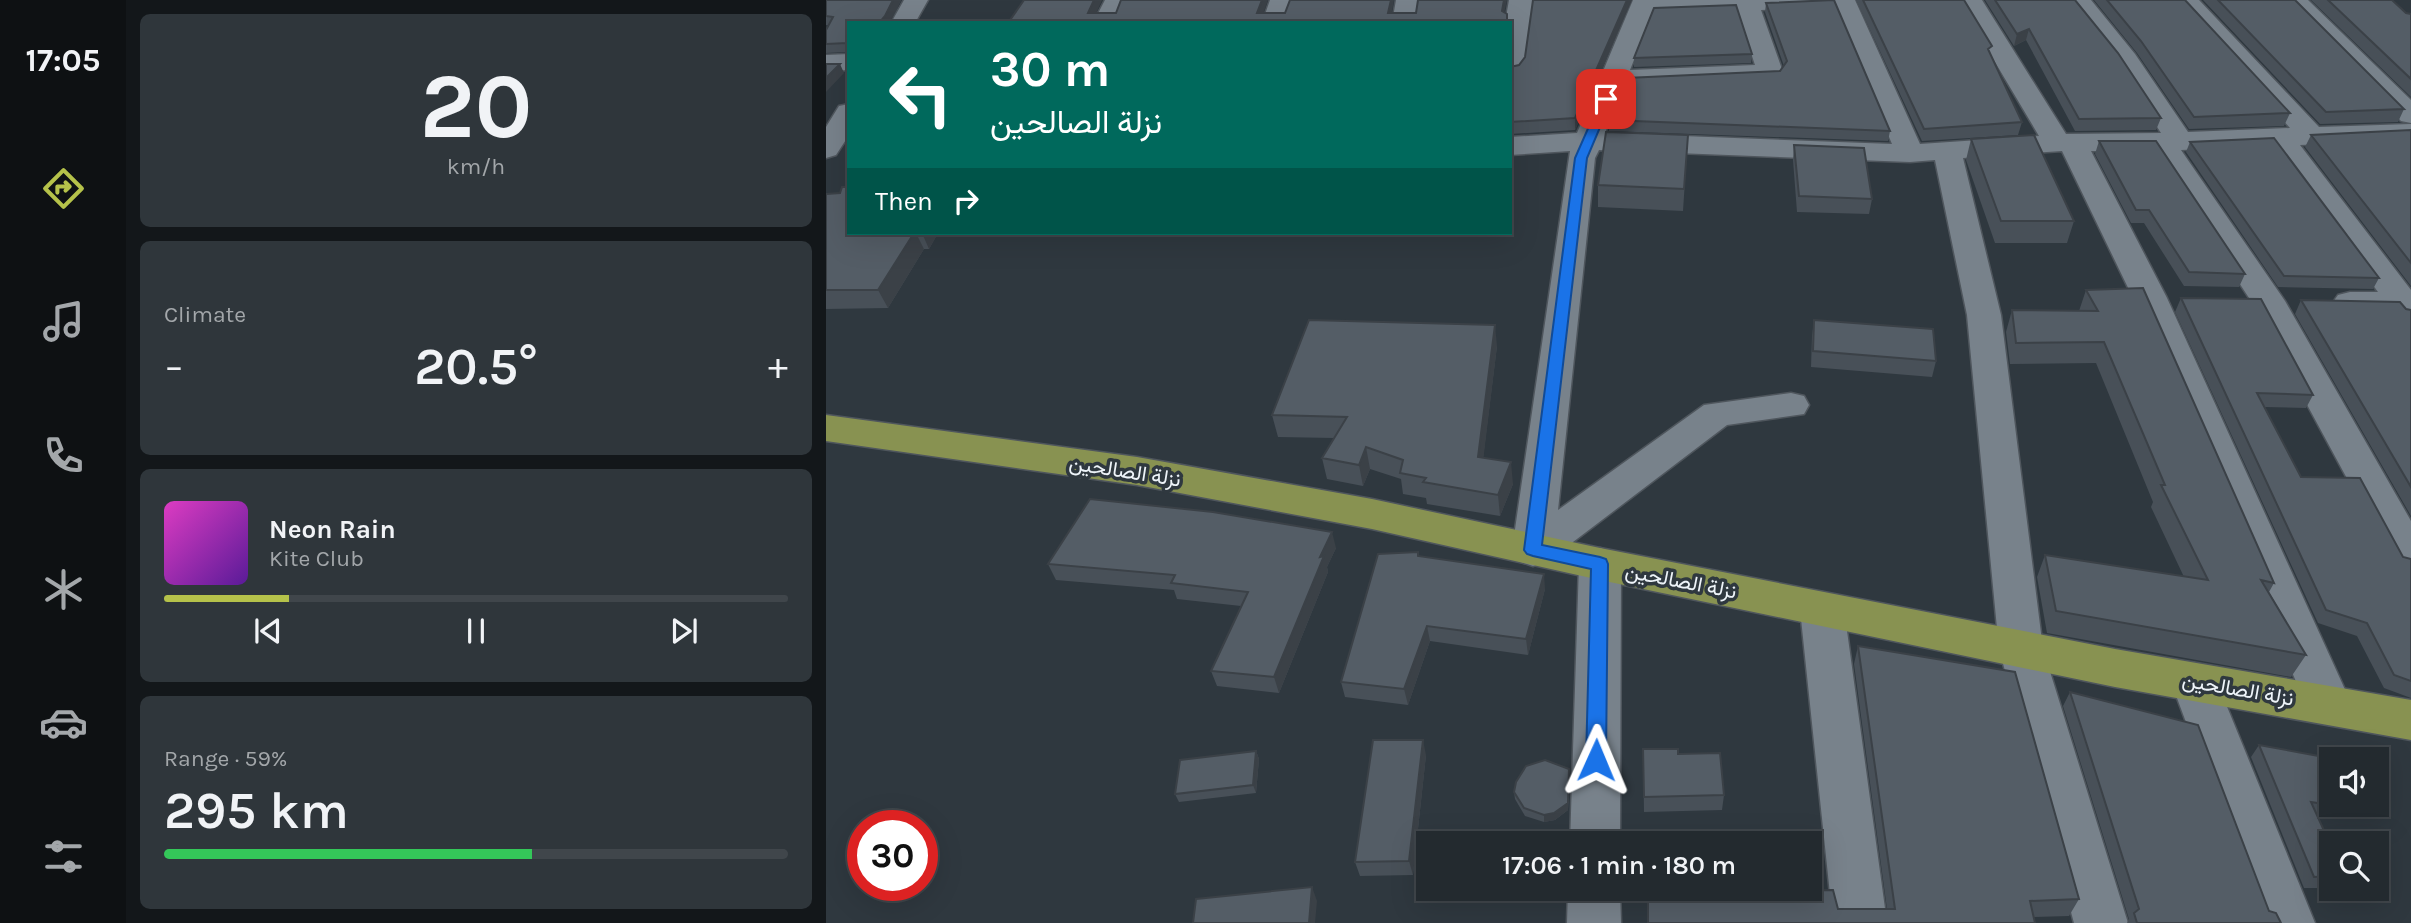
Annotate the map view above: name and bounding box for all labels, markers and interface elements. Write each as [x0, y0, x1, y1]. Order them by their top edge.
text: 30 m [990, 41, 1110, 98]
text: 17:05 [26, 42, 100, 79]
icon: left [875, 49, 966, 140]
text: 20 [420, 54, 532, 160]
pin [1576, 69, 1636, 129]
icon: arrive [1587, 80, 1625, 118]
text: نزلة الصالحين [990, 104, 1162, 141]
text: km/h [447, 153, 505, 180]
icon: directions [39, 164, 88, 213]
icon: right [947, 182, 985, 220]
text: Then [875, 186, 933, 217]
icon: music [39, 297, 88, 346]
text: Climate [164, 301, 246, 328]
text: 20.5° [414, 336, 538, 397]
text: − [164, 344, 184, 389]
text: + [768, 344, 788, 389]
icon: phone [39, 431, 88, 480]
street label: نزلة الصالحين [1067, 450, 1183, 493]
text: Neon Rain [269, 514, 396, 545]
text: Kite Club [269, 545, 364, 572]
street label: نزلة الصالحين [1623, 558, 1739, 605]
icon: climate [39, 565, 88, 614]
icon: previous [249, 612, 287, 650]
icon: pause [457, 612, 495, 650]
icon: next [665, 612, 703, 650]
street label: نزلة الصالحين [2180, 667, 2296, 712]
icon: car [39, 698, 88, 747]
position arrow [1559, 723, 1633, 797]
text: Range · 59% [164, 745, 287, 772]
map controls [2319, 747, 2389, 901]
button: sound [2319, 747, 2389, 817]
text: 295 km [164, 780, 349, 841]
speed limit sign: 30 [847, 810, 938, 901]
button: search [2319, 831, 2389, 901]
icon: filters [39, 832, 88, 881]
text: 17:06 · 1 min · 180 m [1502, 850, 1736, 881]

